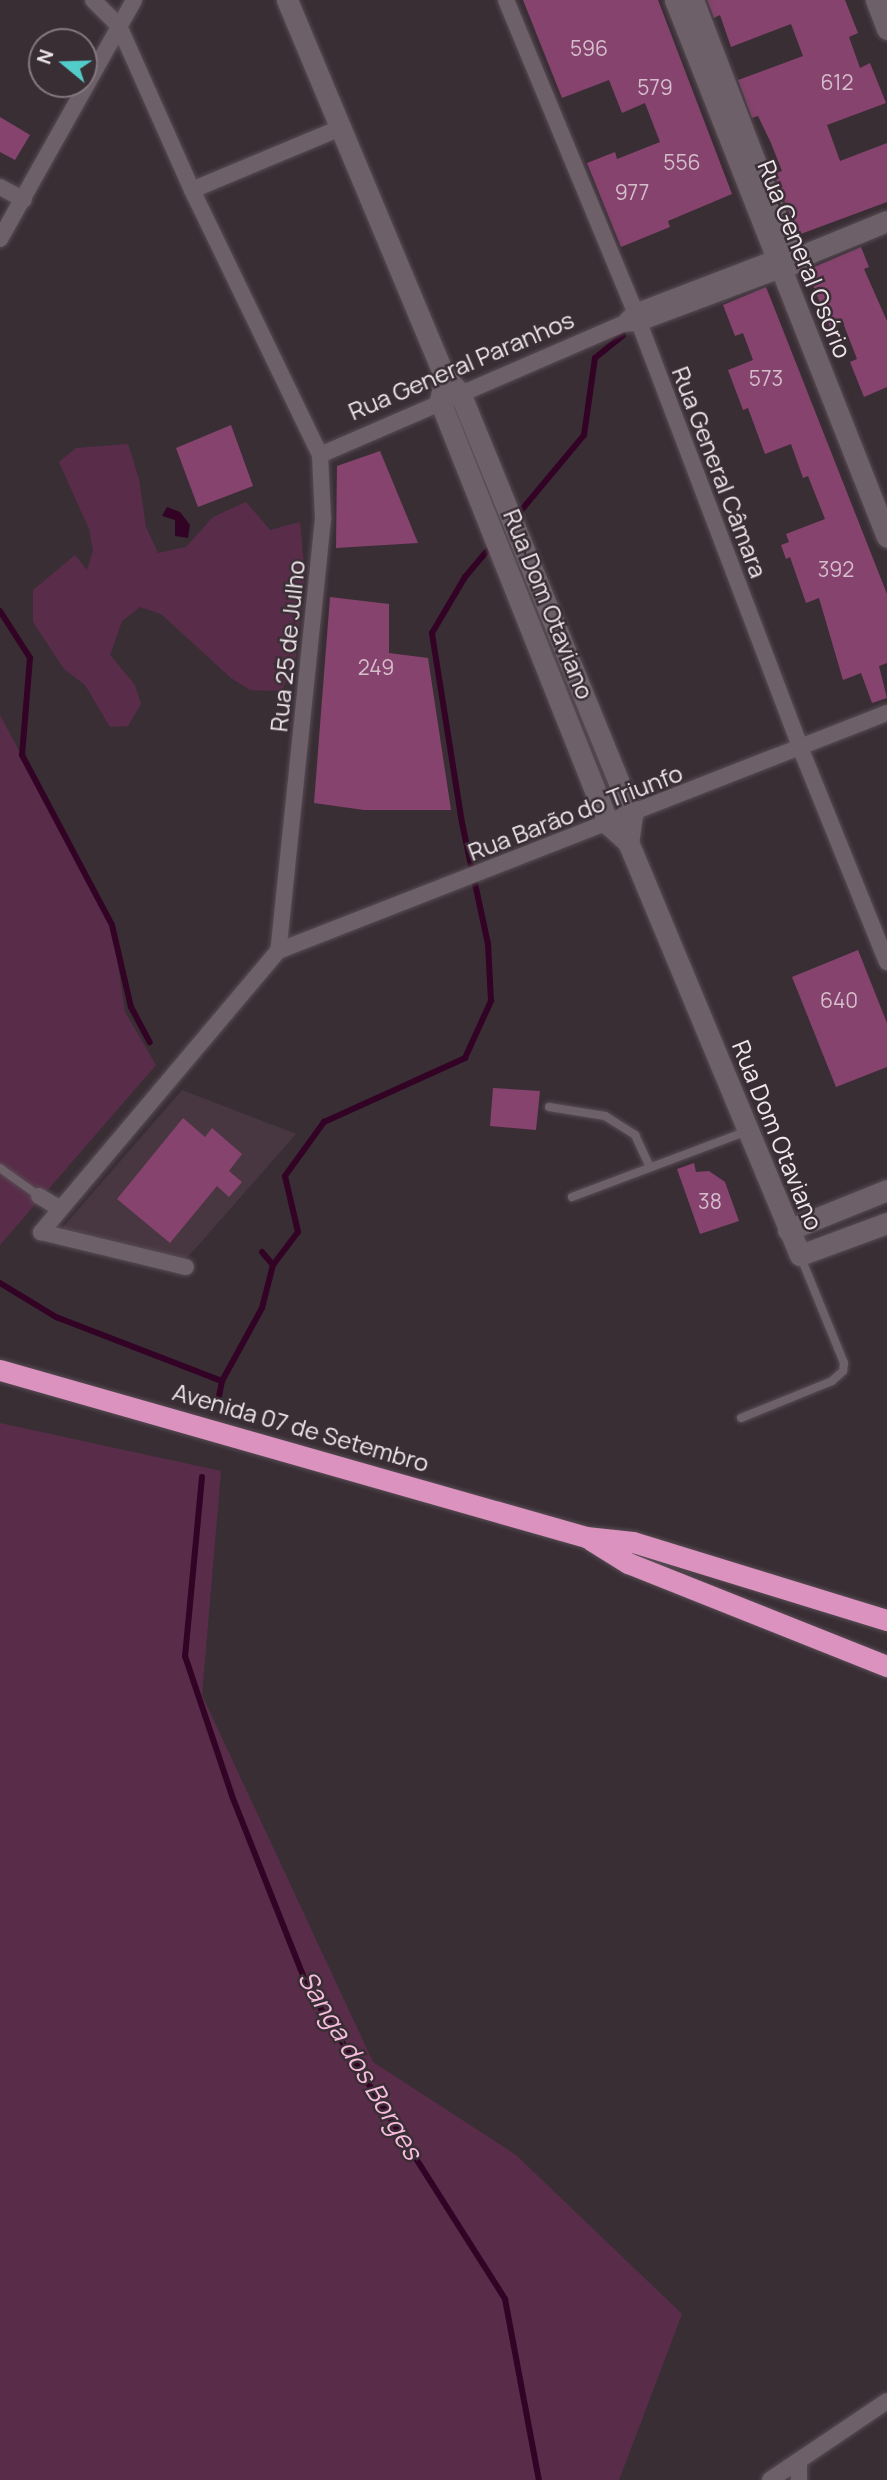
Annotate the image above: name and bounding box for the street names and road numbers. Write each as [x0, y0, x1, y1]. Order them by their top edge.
street label: Rua General Osório [752, 156, 858, 362]
street label: Rua General Paranhos [344, 304, 578, 426]
street label: Rua General Câmara [666, 362, 774, 582]
street label: Rua Dom Otaviano [498, 505, 600, 703]
street label: Rua 25 de Julho [264, 559, 310, 733]
street label: Rua Barão do Triunfo [464, 758, 686, 866]
street label: Rua Dom Otaviano [727, 1036, 829, 1234]
street label: Avenida 07 de Setembro [170, 1377, 432, 1477]

